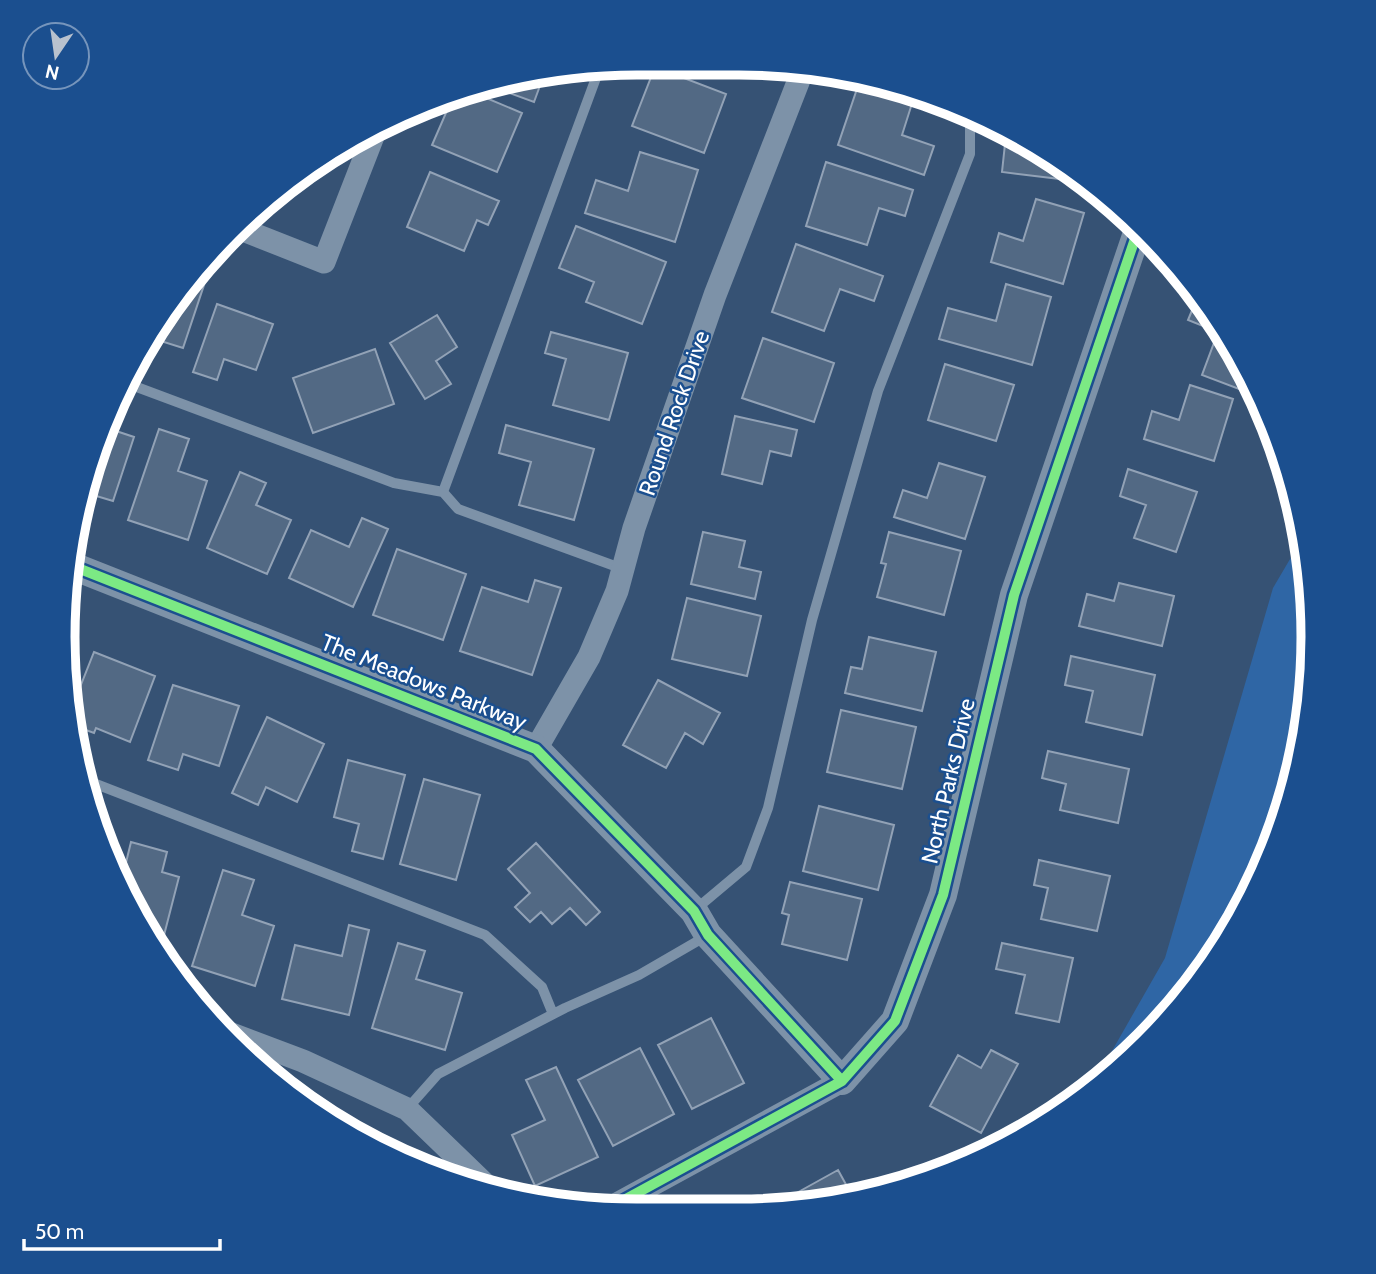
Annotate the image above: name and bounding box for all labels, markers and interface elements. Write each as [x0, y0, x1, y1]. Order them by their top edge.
north arrow [21, 21, 91, 91]
text: N [43, 59, 61, 85]
street label: Round Rock Drive [633, 327, 715, 499]
street label: The Meadows Parkway [317, 628, 531, 736]
street label: North Parks Drive [915, 695, 981, 866]
scale bar [24, 1208, 220, 1252]
text: 50 m [35, 1219, 84, 1244]

